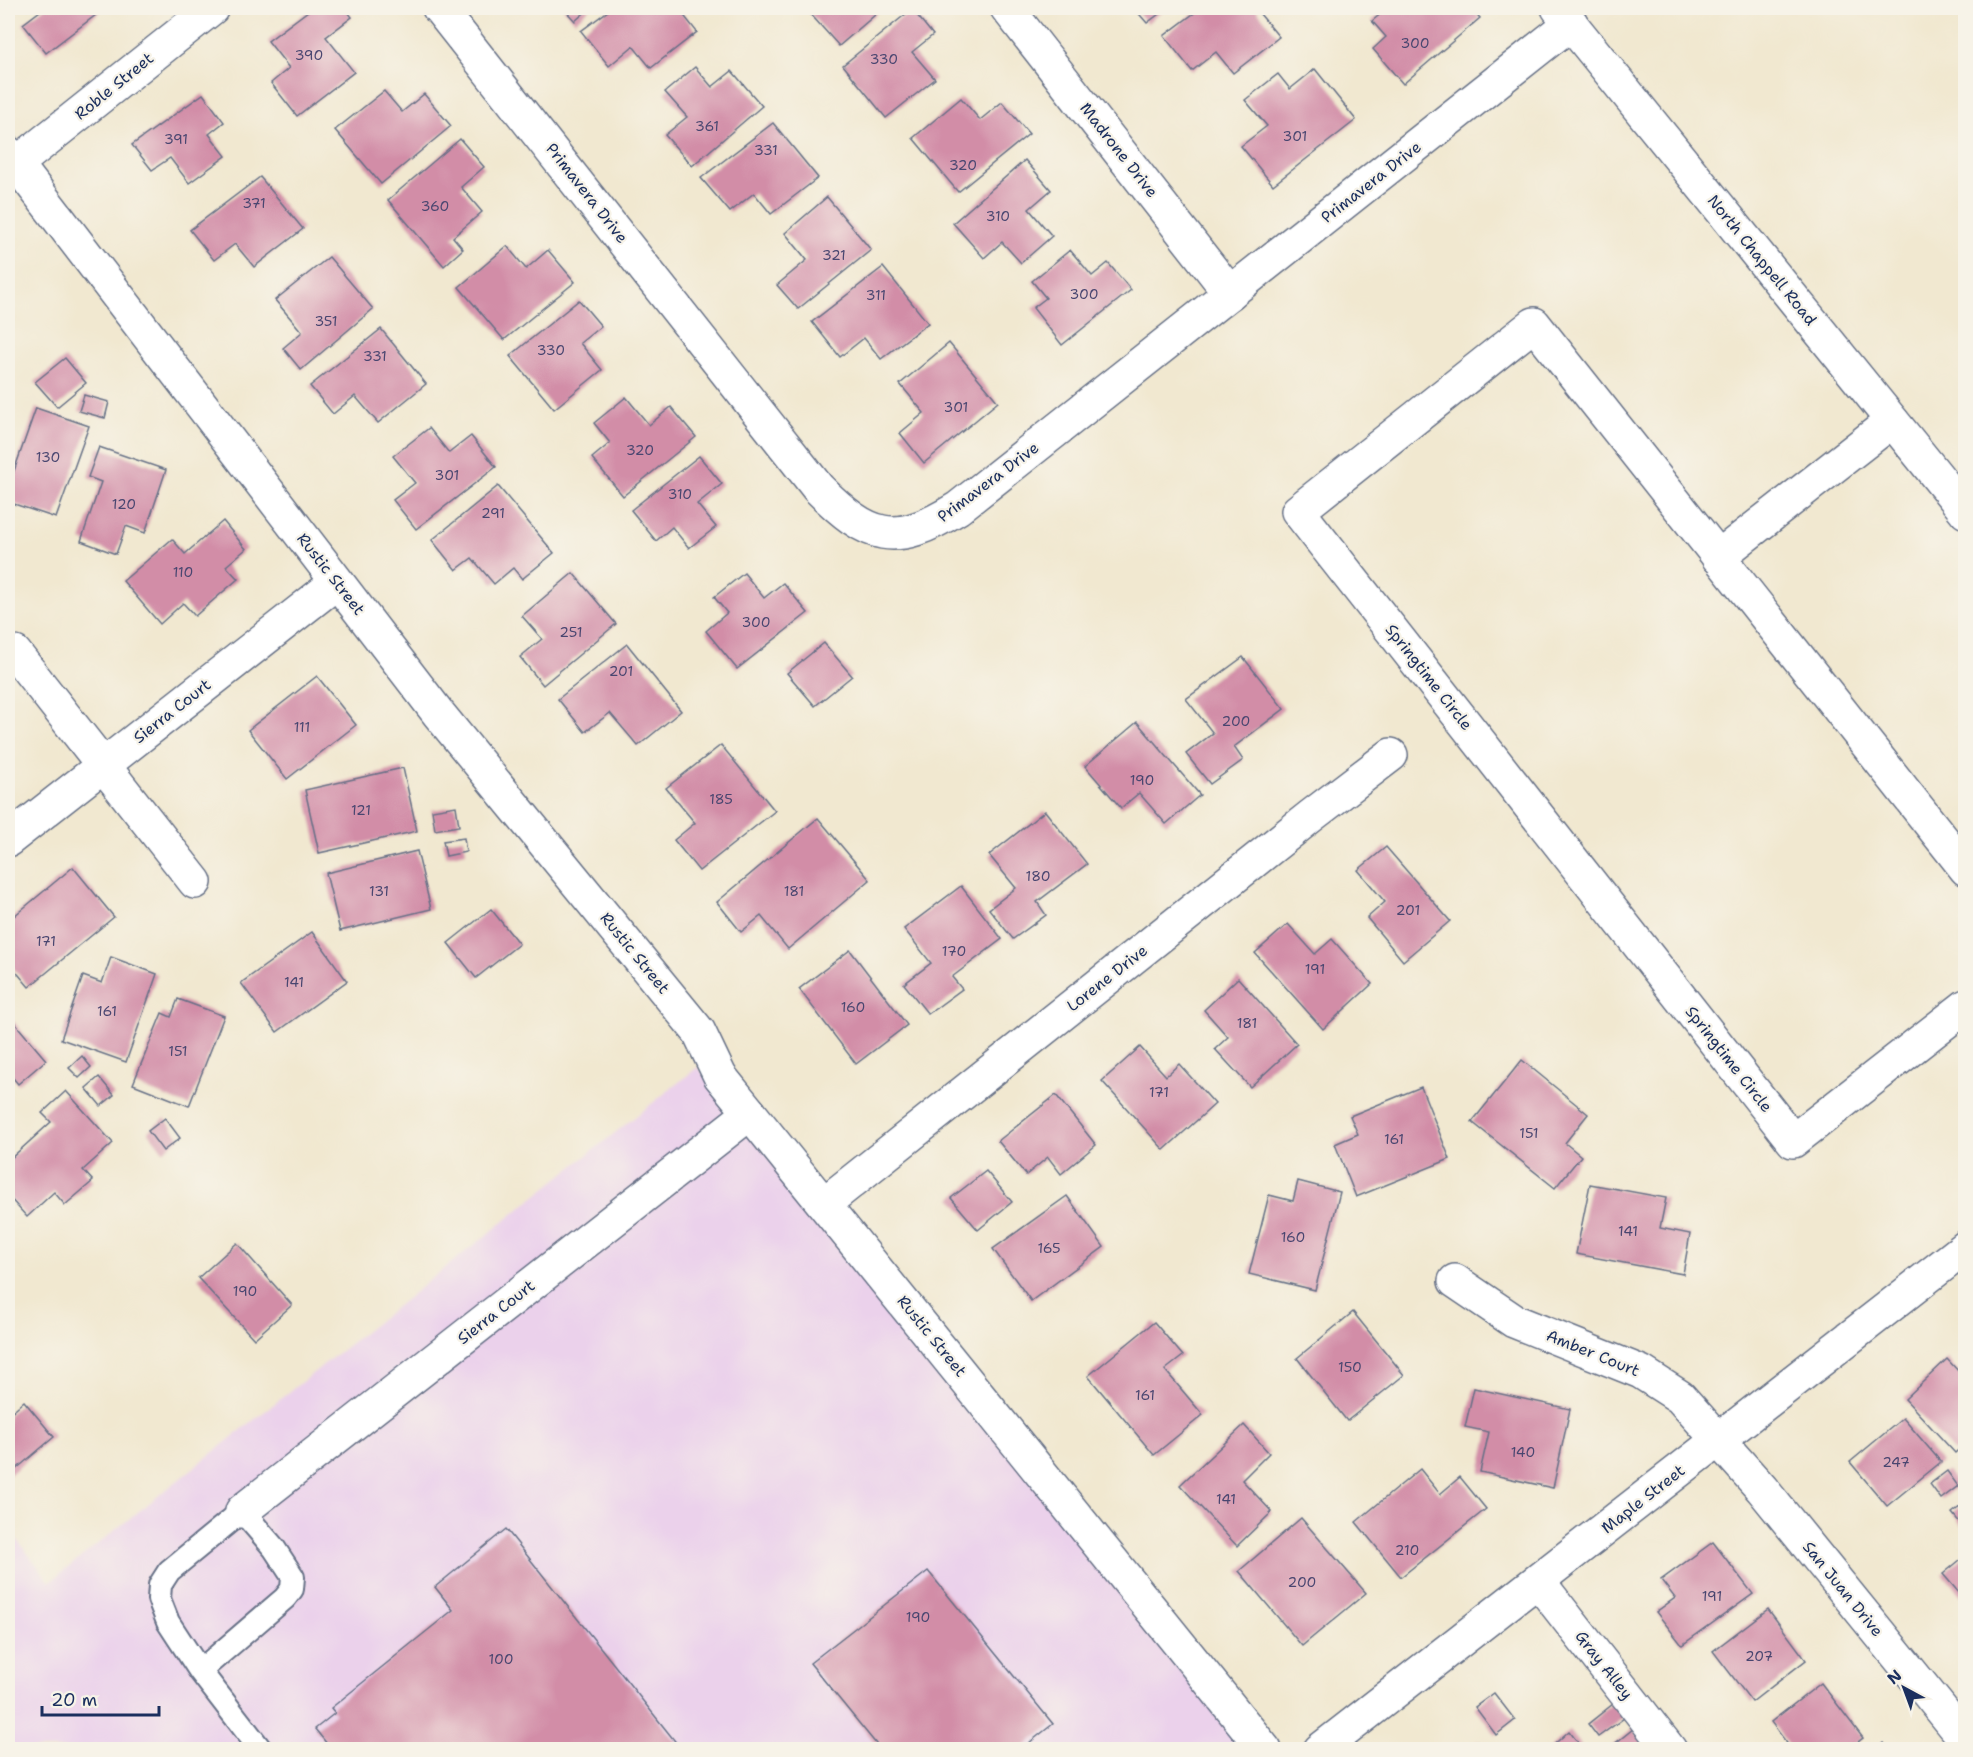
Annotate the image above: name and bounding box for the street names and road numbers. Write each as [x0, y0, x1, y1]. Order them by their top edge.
street label: Roble Street [70, 48, 158, 124]
street label: Madrone Drive [1075, 98, 1163, 202]
street label: Primavera Drive [1317, 136, 1425, 228]
street label: Primavera Drive [541, 139, 633, 247]
street label: North Chappell Road [1703, 190, 1821, 330]
street label: Primavera Drive [933, 437, 1043, 527]
street label: Rustic Street [292, 529, 370, 619]
street label: Springtime Circle [1381, 620, 1477, 734]
street label: Sierra Court [129, 674, 215, 748]
street label: Rustic Street [596, 908, 674, 998]
street label: Lorene Drive [1062, 940, 1152, 1016]
street label: Springtime Circle [1681, 1002, 1777, 1116]
street label: Sierra Court [453, 1275, 539, 1349]
street label: Rustic Street [893, 1291, 971, 1381]
street label: Amber Court [1543, 1325, 1643, 1381]
street label: Maple Street [1597, 1460, 1689, 1538]
street label: San Juan Drive [1798, 1537, 1888, 1641]
street label: Gray Alley [1570, 1626, 1638, 1704]

